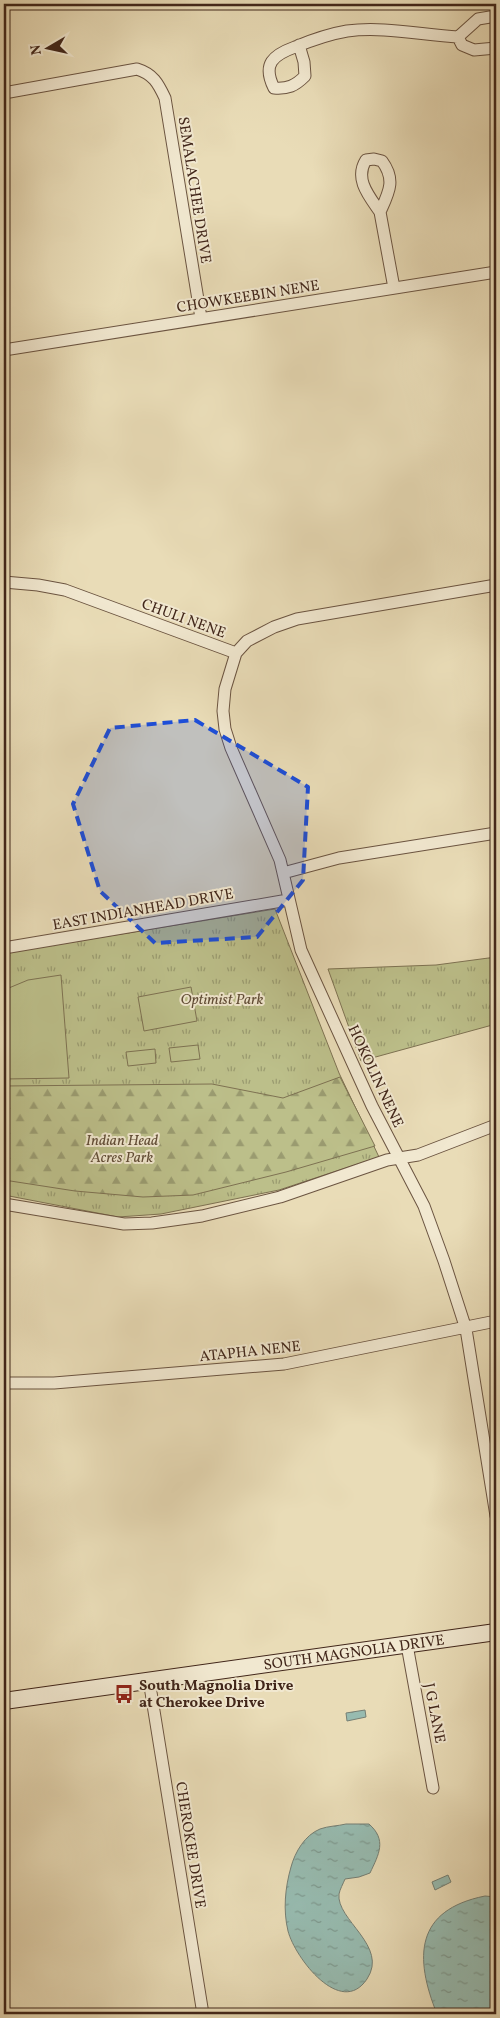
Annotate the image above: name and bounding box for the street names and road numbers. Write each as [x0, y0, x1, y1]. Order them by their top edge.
street label: SEMALACHEE DRIVE [172, 115, 215, 265]
street label: CHOWKEEBIN NENE [175, 276, 321, 319]
street label: CHULI NENE [138, 594, 229, 644]
street label: EAST INDIANHEAD DRIVE [51, 884, 235, 937]
street label: HOKOLIN NENE [342, 1022, 408, 1131]
street label: ATAPHA NENE [199, 1337, 302, 1368]
street label: SOUTH MAGNOLIA DRIVE [262, 1630, 446, 1677]
street label: J G LANE [417, 1681, 450, 1745]
street label: CHEROKEE DRIVE [169, 1780, 210, 1910]

